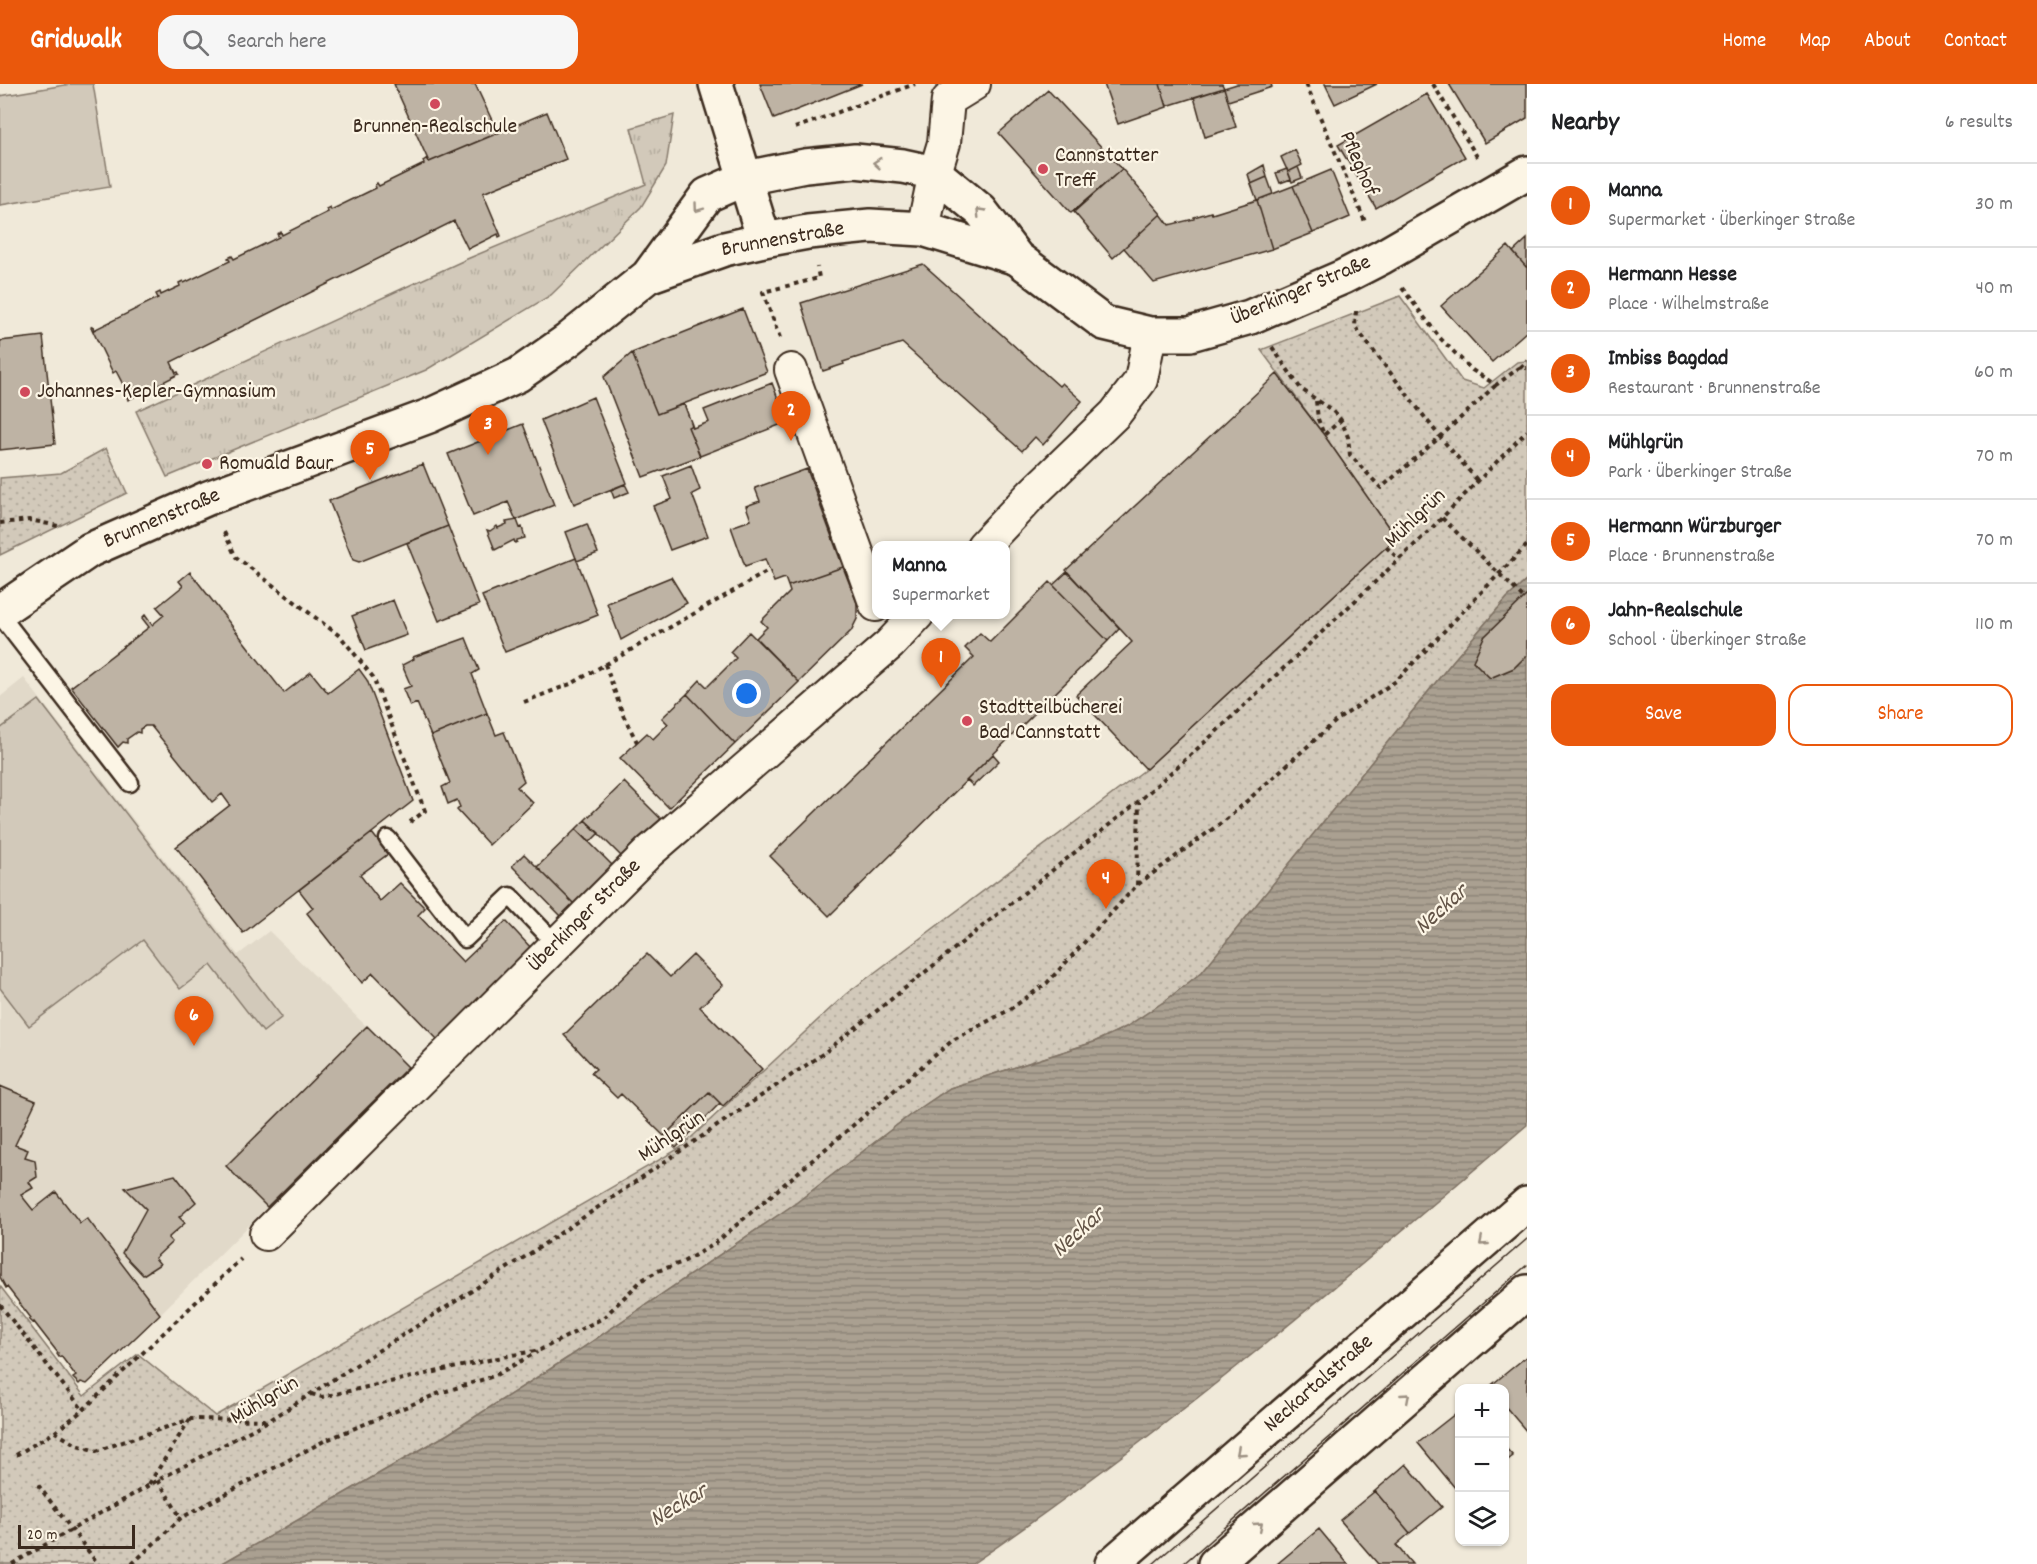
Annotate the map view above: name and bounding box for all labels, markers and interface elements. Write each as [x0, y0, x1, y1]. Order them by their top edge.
search box [158, 15, 578, 69]
text: Gridwalk [30, 22, 122, 62]
icon: search [179, 26, 212, 59]
text: Search here [227, 27, 327, 58]
text: Home [1722, 27, 1766, 57]
text: Map [1799, 27, 1831, 57]
text: About [1864, 27, 1911, 57]
text: Contact [1944, 27, 2007, 57]
marker: Brunnen-Realschule [428, 97, 442, 111]
text: Nearby [1551, 105, 1619, 142]
text: 6 results [1945, 109, 2013, 137]
place label: Brunnen-Realschule [353, 112, 517, 143]
street label: Pfleghof [1330, 127, 1386, 202]
place label: Cannstatter Treff [1055, 141, 1159, 197]
one-way arrow [873, 157, 882, 170]
marker: Cannstatter Treff [1036, 162, 1050, 176]
text: Manna [1608, 176, 1662, 207]
text: 1 [1568, 191, 1573, 219]
text: 30 m [1975, 191, 2013, 219]
one-way arrow [694, 201, 705, 212]
text: Supermarket · Überkinger Straße [1608, 207, 1855, 235]
one-way arrow [976, 209, 987, 219]
street label: Brunnenstraße [719, 214, 847, 266]
street label: Überkinger Straße [1226, 248, 1376, 334]
text: Hermann Hesse [1608, 260, 1737, 291]
text: 2 [1566, 275, 1575, 303]
text: 40 m [1975, 275, 2013, 303]
text: Place · Wilhelmstraße [1608, 291, 1769, 319]
text: Imbiss Bagdad [1608, 344, 1728, 375]
text: 3 [1566, 359, 1575, 387]
text: 60 m [1974, 359, 2013, 387]
text: Restaurant · Brunnenstraße [1608, 375, 1820, 403]
place label: Johannes-Kepler-Gymnasium [37, 377, 276, 408]
marker: Johannes-Kepler-Gymnasium [18, 385, 32, 399]
pin: 2 [772, 392, 810, 441]
pin: 3 [468, 406, 508, 455]
text: Mühlgrün [1608, 428, 1683, 459]
pin: 5 [350, 430, 389, 480]
text: 4 [1566, 443, 1575, 471]
text: 70 m [1976, 443, 2013, 471]
place label: Romuald Baur [219, 449, 334, 480]
marker: Romuald Baur [200, 457, 214, 471]
text: Park · Überkinger Straße [1608, 459, 1792, 487]
street label: Brunnenstraße [99, 480, 225, 558]
street label: Mühlgrün [1378, 482, 1454, 556]
text: Hermann Würzburger [1608, 512, 1781, 543]
text: 5 [1566, 527, 1575, 555]
text: 70 m [1976, 527, 2013, 555]
popup [872, 541, 1010, 619]
text: Place · Brunnenstraße [1608, 543, 1775, 571]
text: Manna [892, 551, 946, 582]
text: Supermarket [892, 582, 990, 610]
text: Jahn-Realschule [1608, 596, 1743, 627]
text: 6 [1566, 611, 1575, 639]
text: 110 m [1975, 611, 2013, 639]
text: School · Überkinger Straße [1608, 627, 1806, 655]
pin: 1 [922, 638, 960, 688]
your location [732, 679, 761, 708]
button: Save [1551, 684, 1776, 746]
button: Share [1788, 684, 2013, 746]
place label: Stadtteilbücherei Bad Cannstatt [979, 693, 1122, 749]
marker: Stadtteilbücherei Bad Cannstatt [960, 714, 974, 728]
street label: Überkinger Straße [521, 852, 649, 980]
pin: 4 [1086, 860, 1126, 909]
water label: Neckar [1408, 875, 1479, 943]
pin: 6 [174, 996, 214, 1046]
street label: Mühlgrün [632, 1103, 712, 1171]
water label: Neckar [1045, 1198, 1116, 1266]
one-way arrow [1479, 1235, 1490, 1246]
street label: Neckartalstraße [1257, 1328, 1381, 1440]
street label: Mühlgrün [225, 1368, 305, 1434]
map controls [1455, 1384, 1509, 1546]
button: + [1455, 1384, 1509, 1438]
one-way arrow [1399, 1394, 1410, 1405]
button: − [1455, 1438, 1509, 1492]
one-way arrow [1236, 1445, 1247, 1456]
water label: Neckar [644, 1474, 717, 1537]
button: layers [1455, 1492, 1509, 1546]
scale bar [18, 1522, 135, 1550]
one-way arrow [1252, 1522, 1263, 1533]
text: 20 m [27, 1524, 57, 1547]

